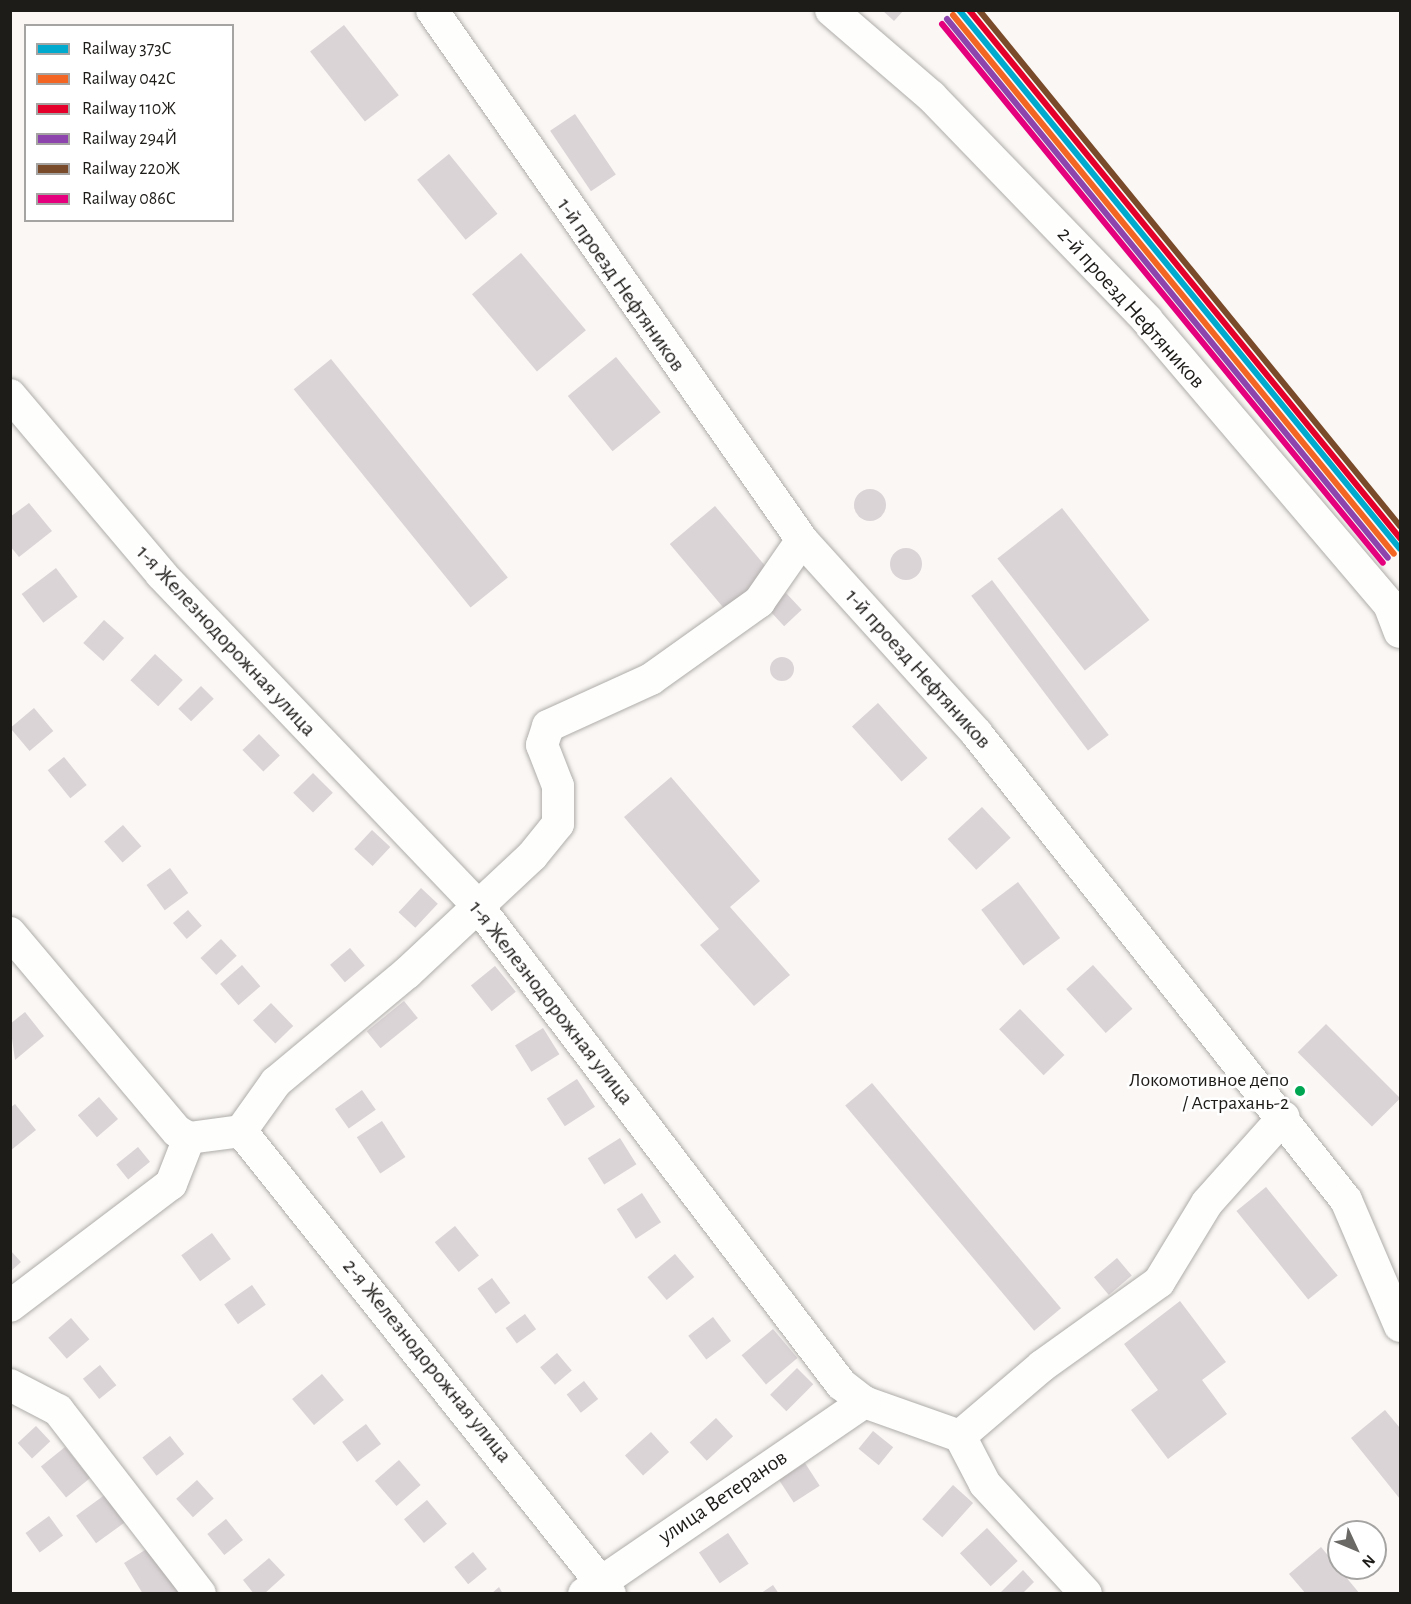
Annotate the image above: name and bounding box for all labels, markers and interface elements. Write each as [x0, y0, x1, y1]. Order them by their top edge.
legend [24, 24, 234, 222]
text: Railway 373C [82, 40, 171, 58]
text: Railway 042С [82, 70, 176, 88]
text: Railway 110Ж [82, 100, 176, 118]
text: Railway 294Й [82, 130, 177, 148]
text: Railway 220Ж [82, 160, 180, 178]
text: Railway 086С [82, 190, 176, 208]
street label: 1-й проезд Нефтяников [551, 193, 691, 377]
street label: 2-й проезд Нефтяников [1051, 222, 1211, 394]
street label: 1-я Железнодорожная улица [130, 540, 322, 742]
street label: 1-й проезд Нефтяников [839, 584, 997, 754]
street label: 1-я Железнодорожная улица [463, 896, 639, 1110]
place label: Локомотивное депо / Астрахань-2 [1129, 1068, 1289, 1115]
marker: Локомотивное депо / Астрахань-2 [1294, 1085, 1306, 1097]
street label: 2-я Железнодорожная улица [337, 1254, 517, 1468]
street label: улица Ветеранов [654, 1444, 792, 1550]
north arrow [1327, 1520, 1387, 1580]
text: N [1359, 1552, 1378, 1571]

